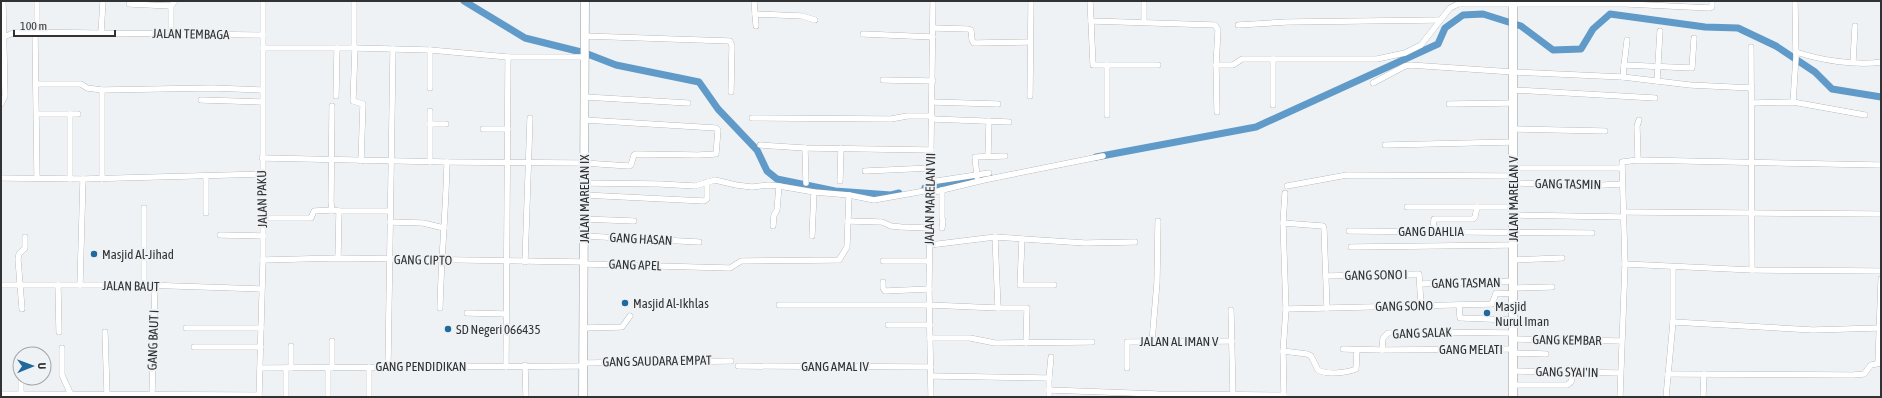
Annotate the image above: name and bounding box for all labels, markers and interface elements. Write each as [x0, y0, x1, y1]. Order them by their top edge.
scale bar [14, 12, 115, 38]
text: 100 m [20, 19, 47, 33]
street label: JALAN TEMBAGA [152, 26, 230, 42]
street label: JALAN MARELAN VII [922, 153, 938, 245]
street label: JALAN MARELAN IX [577, 155, 592, 243]
street label: JALAN MARELAN V [1506, 156, 1521, 242]
street label: JALAN PAKU [254, 170, 270, 228]
street label: GANG TASMIN [1535, 176, 1601, 192]
street label: GANG DAHLIA [1398, 224, 1464, 239]
street label: GANG HASAN [609, 230, 673, 248]
place label: Masjid Al-Jihad [102, 247, 174, 262]
marker: Masjid Al-Jihad [89, 249, 99, 259]
street label: GANG CIPTO [394, 252, 453, 268]
street label: GANG APEL [608, 257, 662, 273]
street label: GANG SONO I [1344, 267, 1408, 283]
street label: GANG TASMAN [1431, 275, 1501, 291]
street label: JALAN BAUT [102, 278, 160, 294]
place label: Masjid Al-Ikhlas [633, 296, 709, 311]
marker: Masjid Al-Ikhlas [620, 298, 630, 308]
street label: GANG SONO [1375, 298, 1433, 314]
place label: Masjid Nurul Iman [1495, 299, 1549, 329]
marker: Masjid Nurul Iman [1482, 308, 1492, 318]
street label: GANG BAUT I [144, 309, 162, 371]
place label: SD Negeri 066435 [456, 322, 541, 337]
marker: SD Negeri 066435 [443, 324, 453, 334]
street label: GANG SALAK [1392, 324, 1452, 342]
street label: GANG KEMBAR [1532, 332, 1602, 348]
street label: JALAN AL IMAN V [1140, 334, 1219, 349]
street label: GANG MELATI [1439, 342, 1503, 357]
north arrow [12, 346, 52, 386]
street label: GANG SAUDARA EMPAT [602, 353, 712, 369]
street label: GANG PENDIDIKAN [376, 359, 466, 374]
street label: GANG AMAL IV [801, 359, 869, 374]
text: U [36, 362, 48, 369]
street label: GANG SYAI'IN [1535, 364, 1599, 380]

